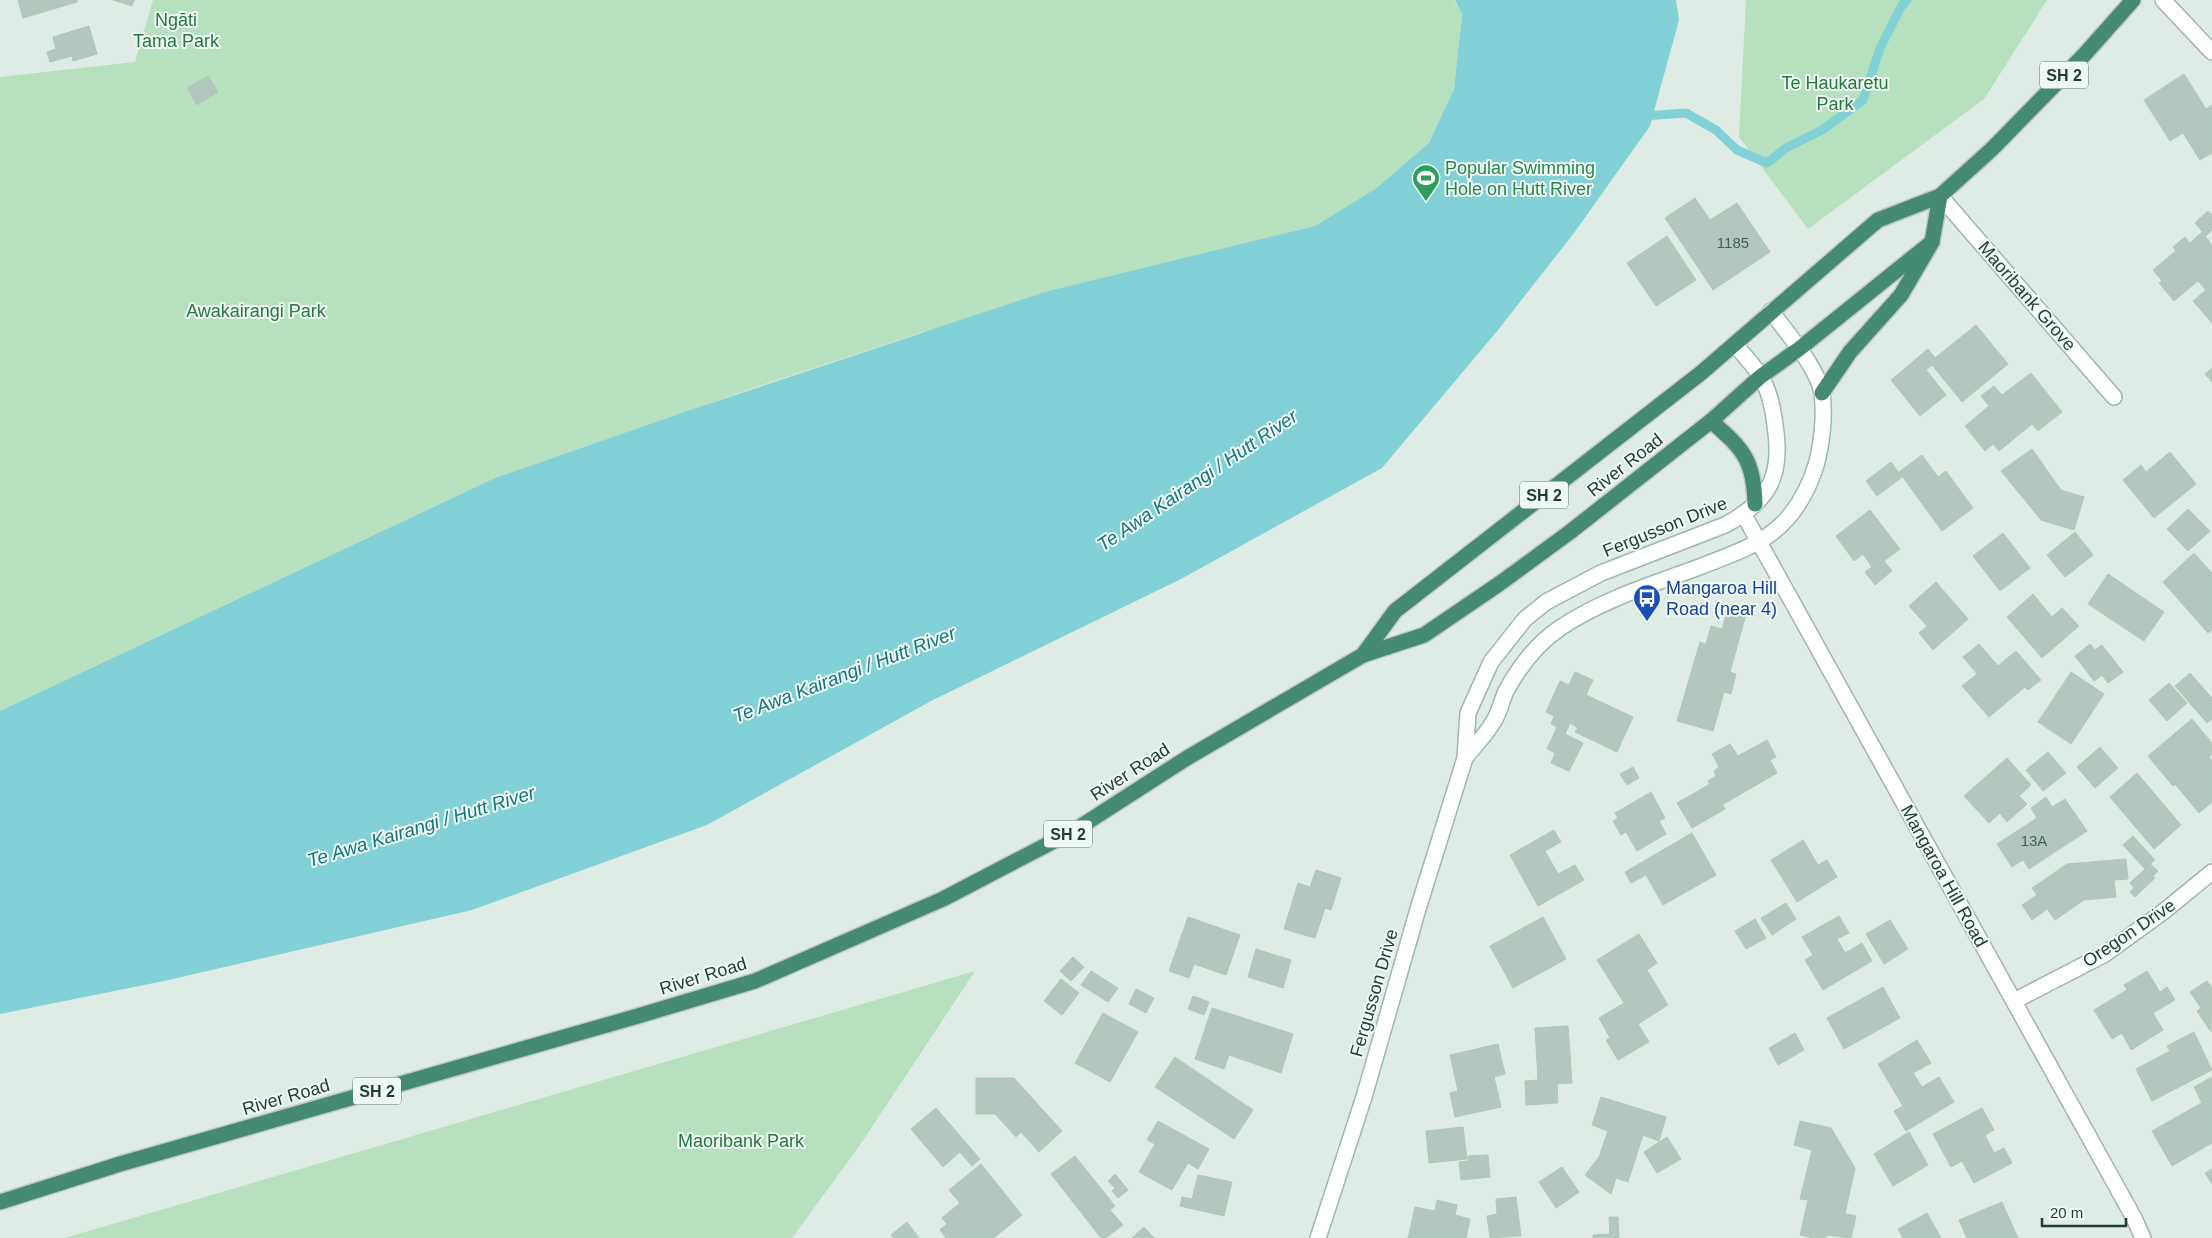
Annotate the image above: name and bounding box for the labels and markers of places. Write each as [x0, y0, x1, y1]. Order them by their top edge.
place label: Popular Swimming Hole on Hutt River [1445, 158, 1595, 199]
sports icon: Popular Swimming Hole on Hutt River [1411, 163, 1441, 202]
place label: Mangaroa Hill Road (near 4) [1666, 578, 1777, 619]
bus stop icon: Mangaroa Hill Road (near 4) [1632, 583, 1662, 622]

